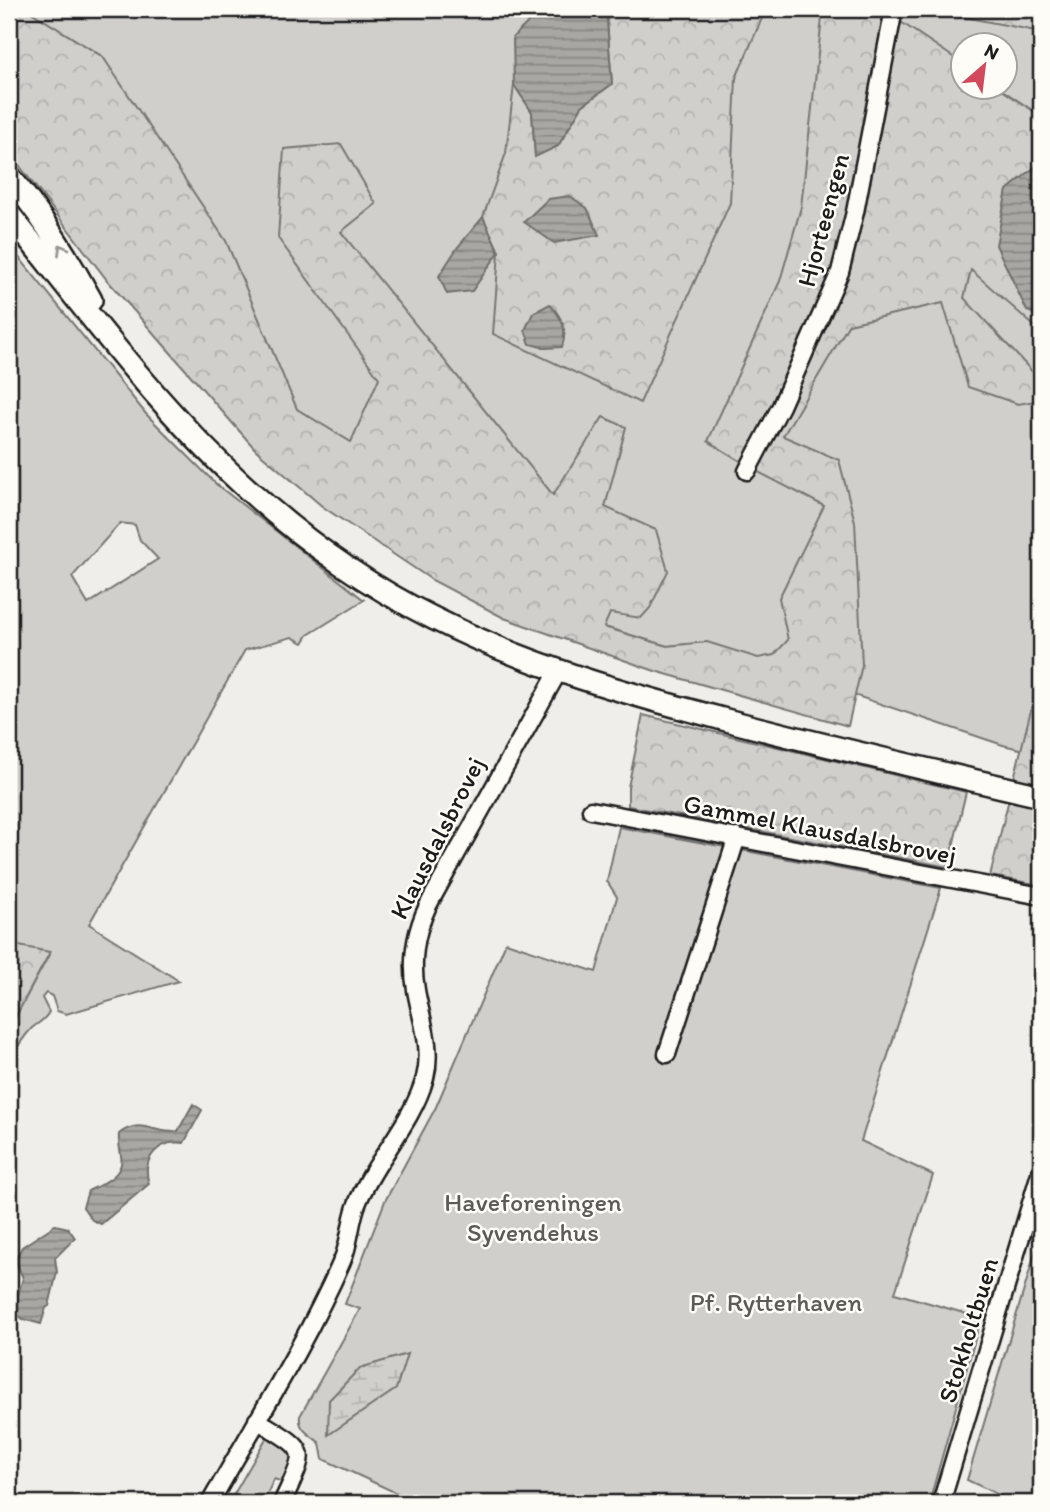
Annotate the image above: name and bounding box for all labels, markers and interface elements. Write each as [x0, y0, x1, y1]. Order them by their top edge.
north arrow [948, 32, 1018, 102]
text: N [981, 38, 1003, 65]
street label: Hjorteengen [790, 149, 856, 290]
one-way arrow [57, 243, 70, 256]
street label: Klausdalsbrovej [382, 751, 492, 925]
street label: Gammel Klausdalsbrovej [681, 787, 959, 871]
park label: Haveforeningen Syvendehus [444, 1186, 622, 1248]
street label: Stokholtbuen [931, 1253, 1005, 1407]
park label: Pf. Rytterhaven [690, 1286, 863, 1318]

